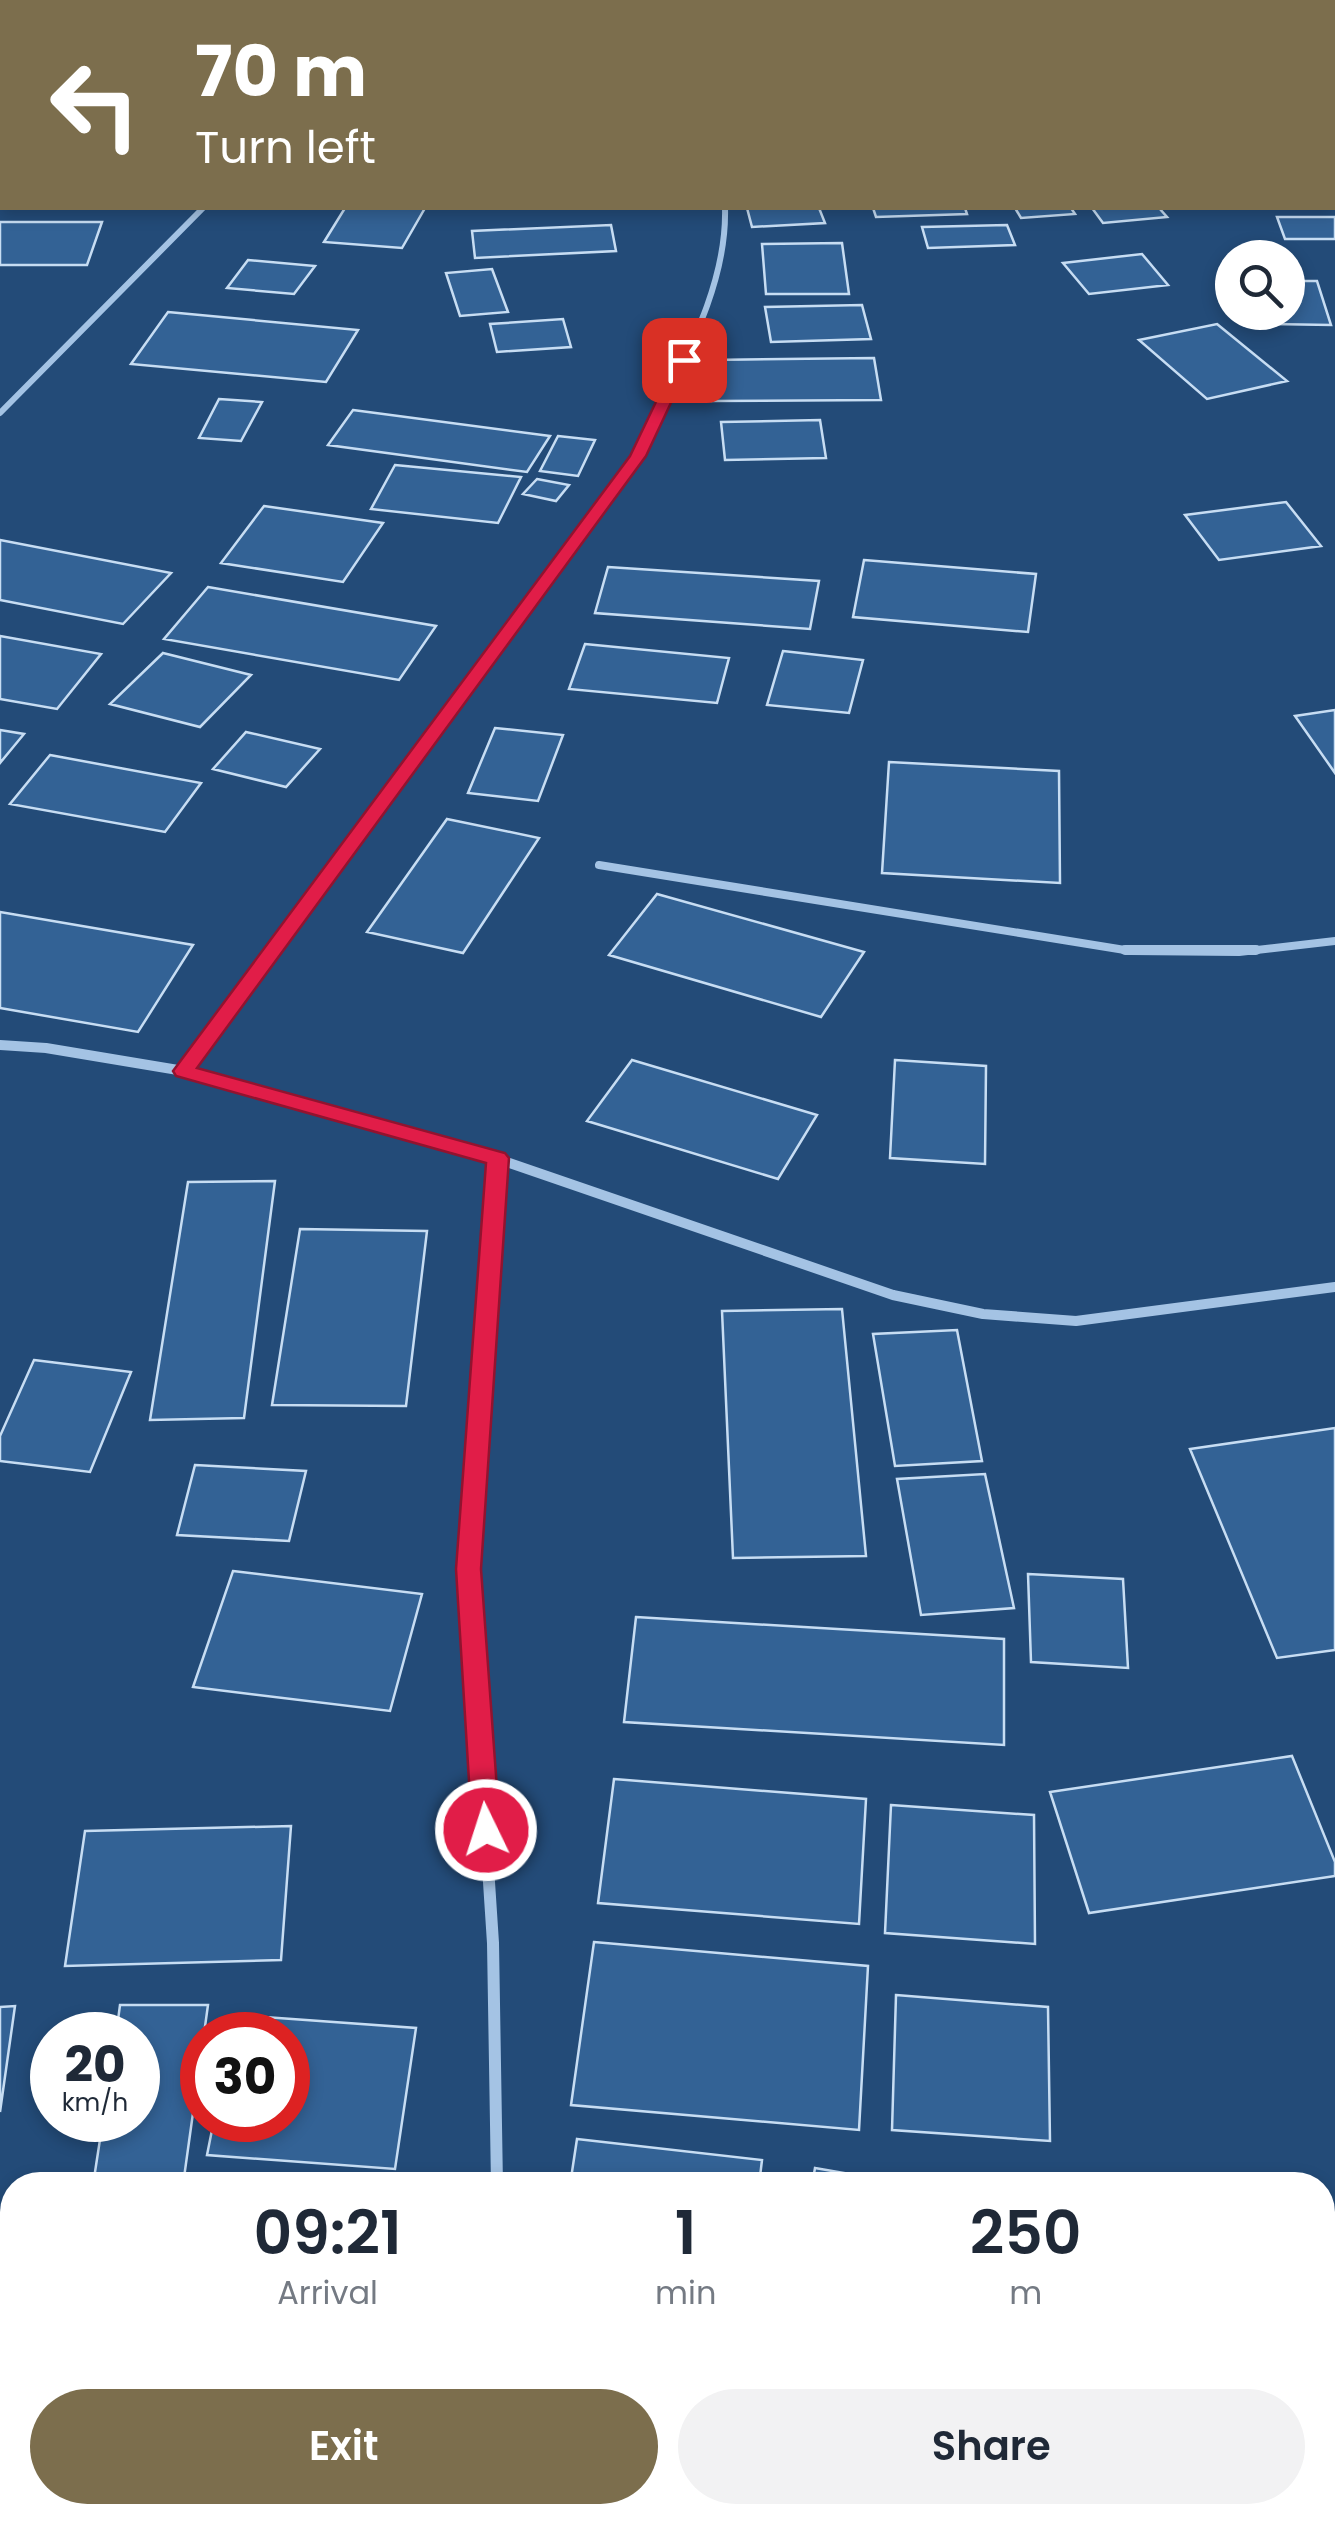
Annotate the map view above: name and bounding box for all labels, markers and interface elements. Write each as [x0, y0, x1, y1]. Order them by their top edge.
text: 70 m [195, 22, 367, 121]
icon: left [30, 40, 160, 170]
text: Turn left [195, 116, 376, 179]
map controls [1215, 240, 1305, 330]
button: search [1215, 240, 1305, 330]
pin [642, 318, 727, 403]
icon: arrive [657, 333, 712, 388]
position arrow [434, 1778, 538, 1882]
speed limit sign: 30 [180, 2012, 310, 2142]
text: 20 [64, 2029, 126, 2100]
text: km/h [62, 2085, 128, 2120]
text: 09:21 [253, 2191, 402, 2275]
text: 1 [675, 2191, 697, 2275]
text: 250 [970, 2191, 1082, 2275]
text: Arrival [277, 2270, 378, 2315]
text: min [655, 2270, 716, 2315]
text: m [1009, 2270, 1042, 2315]
button: Exit [30, 2389, 658, 2504]
button: Share [678, 2389, 1305, 2504]

